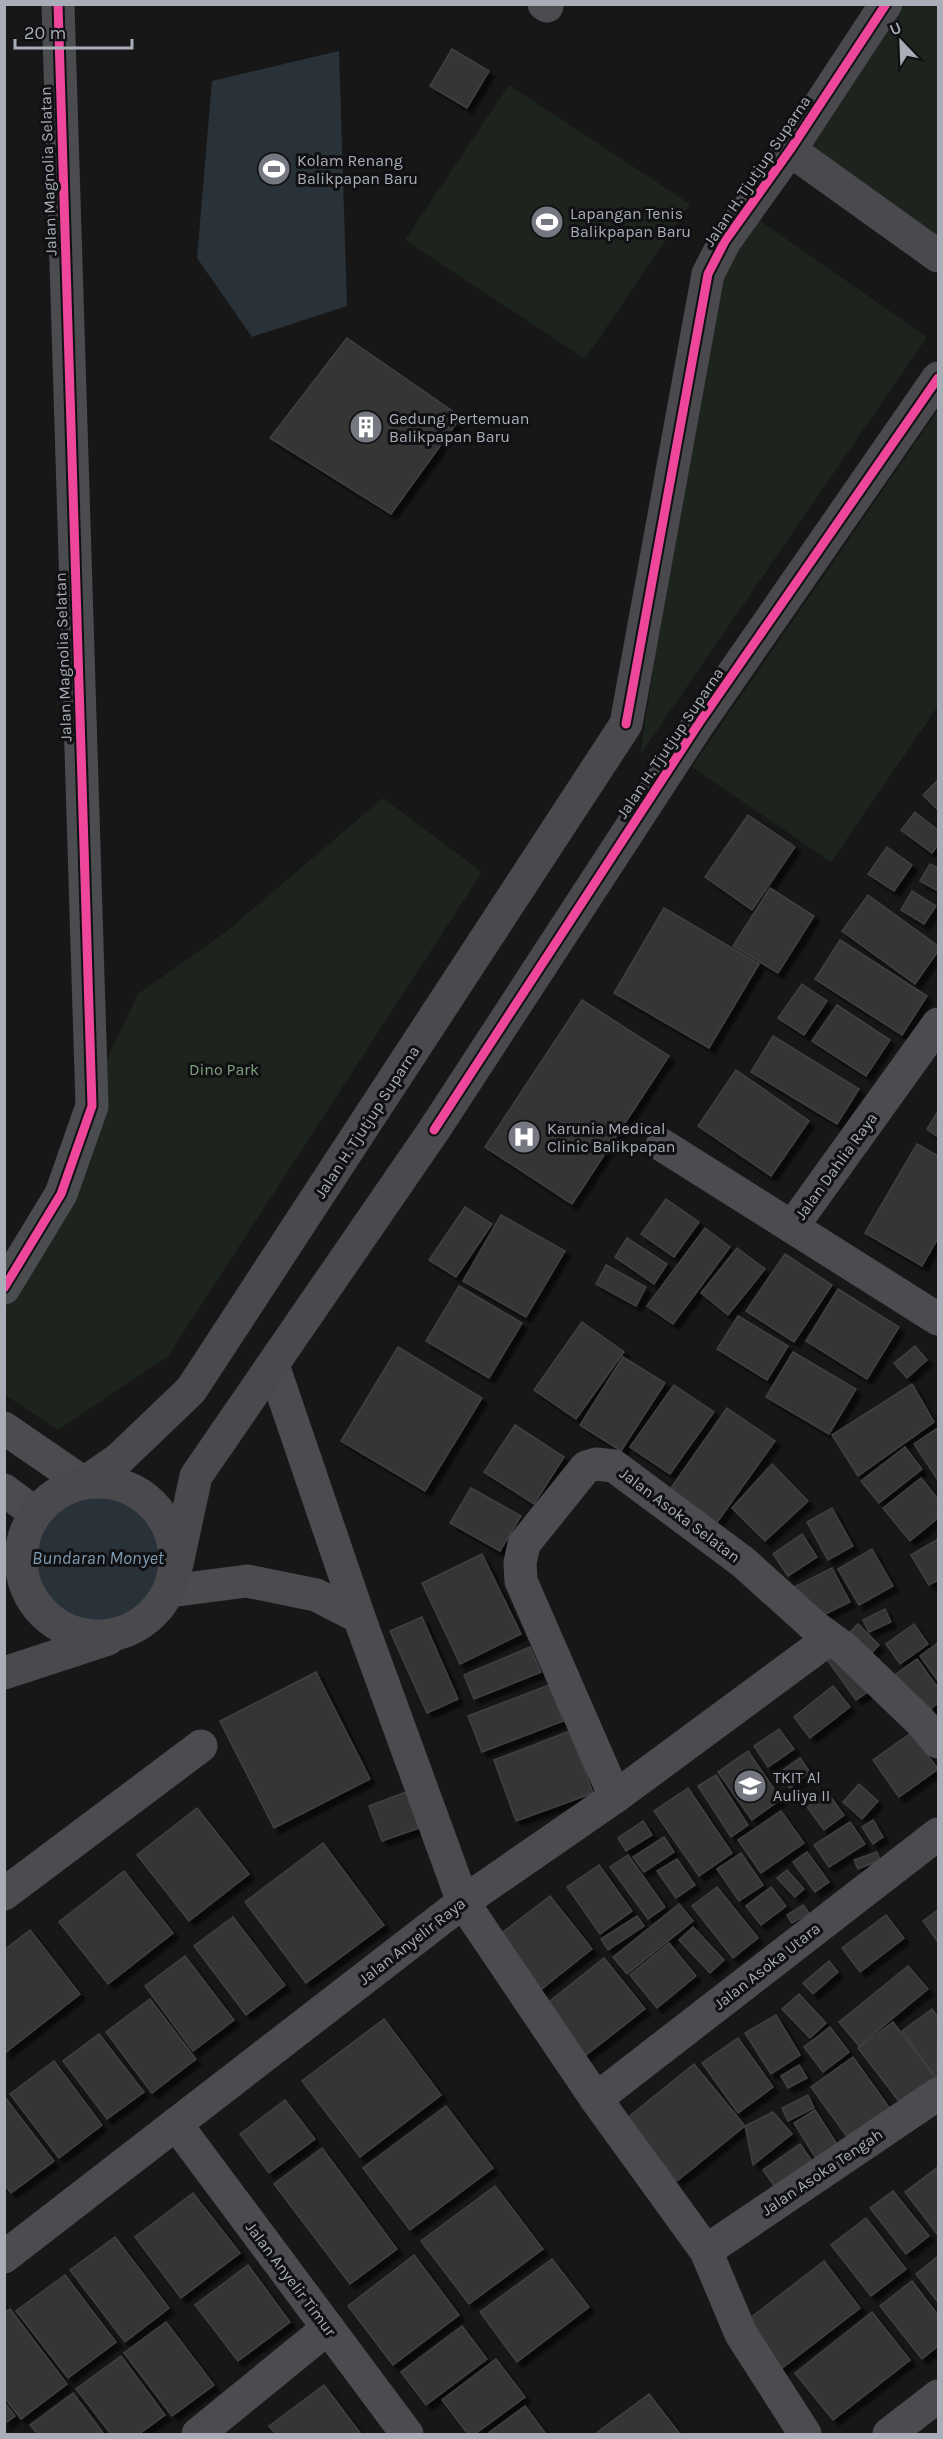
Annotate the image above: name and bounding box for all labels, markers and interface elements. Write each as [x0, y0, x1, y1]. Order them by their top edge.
scale bar [15, 12, 132, 50]
north arrow [871, 12, 931, 72]
text: U [887, 18, 904, 40]
text: 20 m [24, 22, 66, 44]
street label: Jalan Magnolia Selatan [36, 86, 60, 256]
street label: Jalan H. Tjutjup Suparna [699, 92, 815, 250]
sports icon: Kolam Renang Balikpapan Baru [256, 151, 292, 187]
place label: Kolam Renang Balikpapan Baru [297, 151, 418, 188]
sports icon: Lapangan Tenis Balikpapan Baru [529, 204, 565, 240]
place label: Lapangan Tenis Balikpapan Baru [570, 204, 691, 241]
building icon: Gedung Pertemuan Balikpapan Baru [348, 409, 384, 445]
place label: Gedung Pertemuan Balikpapan Baru [389, 409, 529, 446]
street label: Jalan Magnolia Selatan [51, 572, 75, 742]
street label: Jalan H. Tjutjup Suparna [612, 664, 728, 822]
street label: Jalan H. Tjutjup Suparna [311, 1042, 423, 1202]
park label: Dino Park [189, 1060, 259, 1079]
street label: Jalan Dahlia Raya [791, 1109, 881, 1223]
hospital icon: Karunia Medical Clinic Balikpapan [506, 1119, 542, 1155]
place label: Karunia Medical Clinic Balikpapan [547, 1119, 676, 1156]
street label: Jalan Asoka Selatan [616, 1464, 744, 1566]
water label: Bundaran Monyet [32, 1547, 165, 1569]
school or university icon: TKIT Al Auliya II [732, 1768, 768, 1804]
place label: TKIT Al Auliya II [773, 1768, 830, 1805]
street label: Jalan Anyelir Raya [355, 1893, 469, 1989]
street label: Jalan Asoka Utara [710, 1919, 824, 2013]
street label: Jalan Asoka Tengah [758, 2124, 886, 2220]
street label: Jalan Anyelir Timur [242, 2218, 340, 2340]

